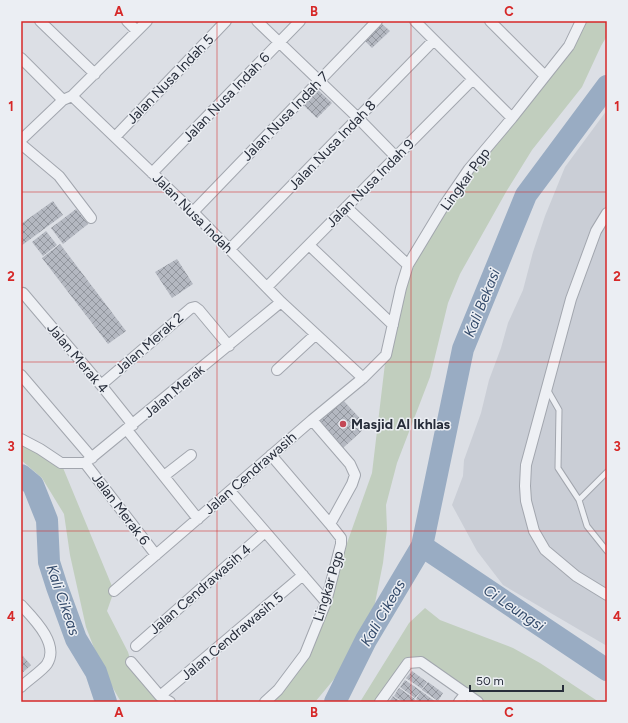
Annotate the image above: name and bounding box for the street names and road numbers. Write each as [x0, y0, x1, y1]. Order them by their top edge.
street label: Jalan Nusa Indah 5 [123, 31, 217, 128]
street label: Jalan Nusa Indah 6 [179, 49, 273, 146]
street label: Jalan Nusa Indah 7 [238, 68, 333, 164]
street label: Jalan Nusa Indah 8 [285, 97, 380, 194]
street label: Jalan Nusa Indah 9 [323, 136, 418, 231]
street label: Lingkar Pgp [437, 145, 494, 214]
street label: Jalan Nusa Indah [149, 170, 236, 257]
street label: Jalan Merak 2 [112, 309, 187, 378]
street label: Jalan Merak 4 [43, 320, 112, 397]
street label: Jalan Merak [141, 361, 208, 422]
street label: Jalan Cendrawasih [201, 428, 300, 518]
street label: Jalan Merak 6 [88, 470, 153, 549]
street label: Jalan Cendrawasih 4 [146, 540, 255, 638]
street label: Lingkar Pgp [310, 549, 347, 624]
street label: Jalan Cendrawasih 5 [178, 589, 287, 684]

